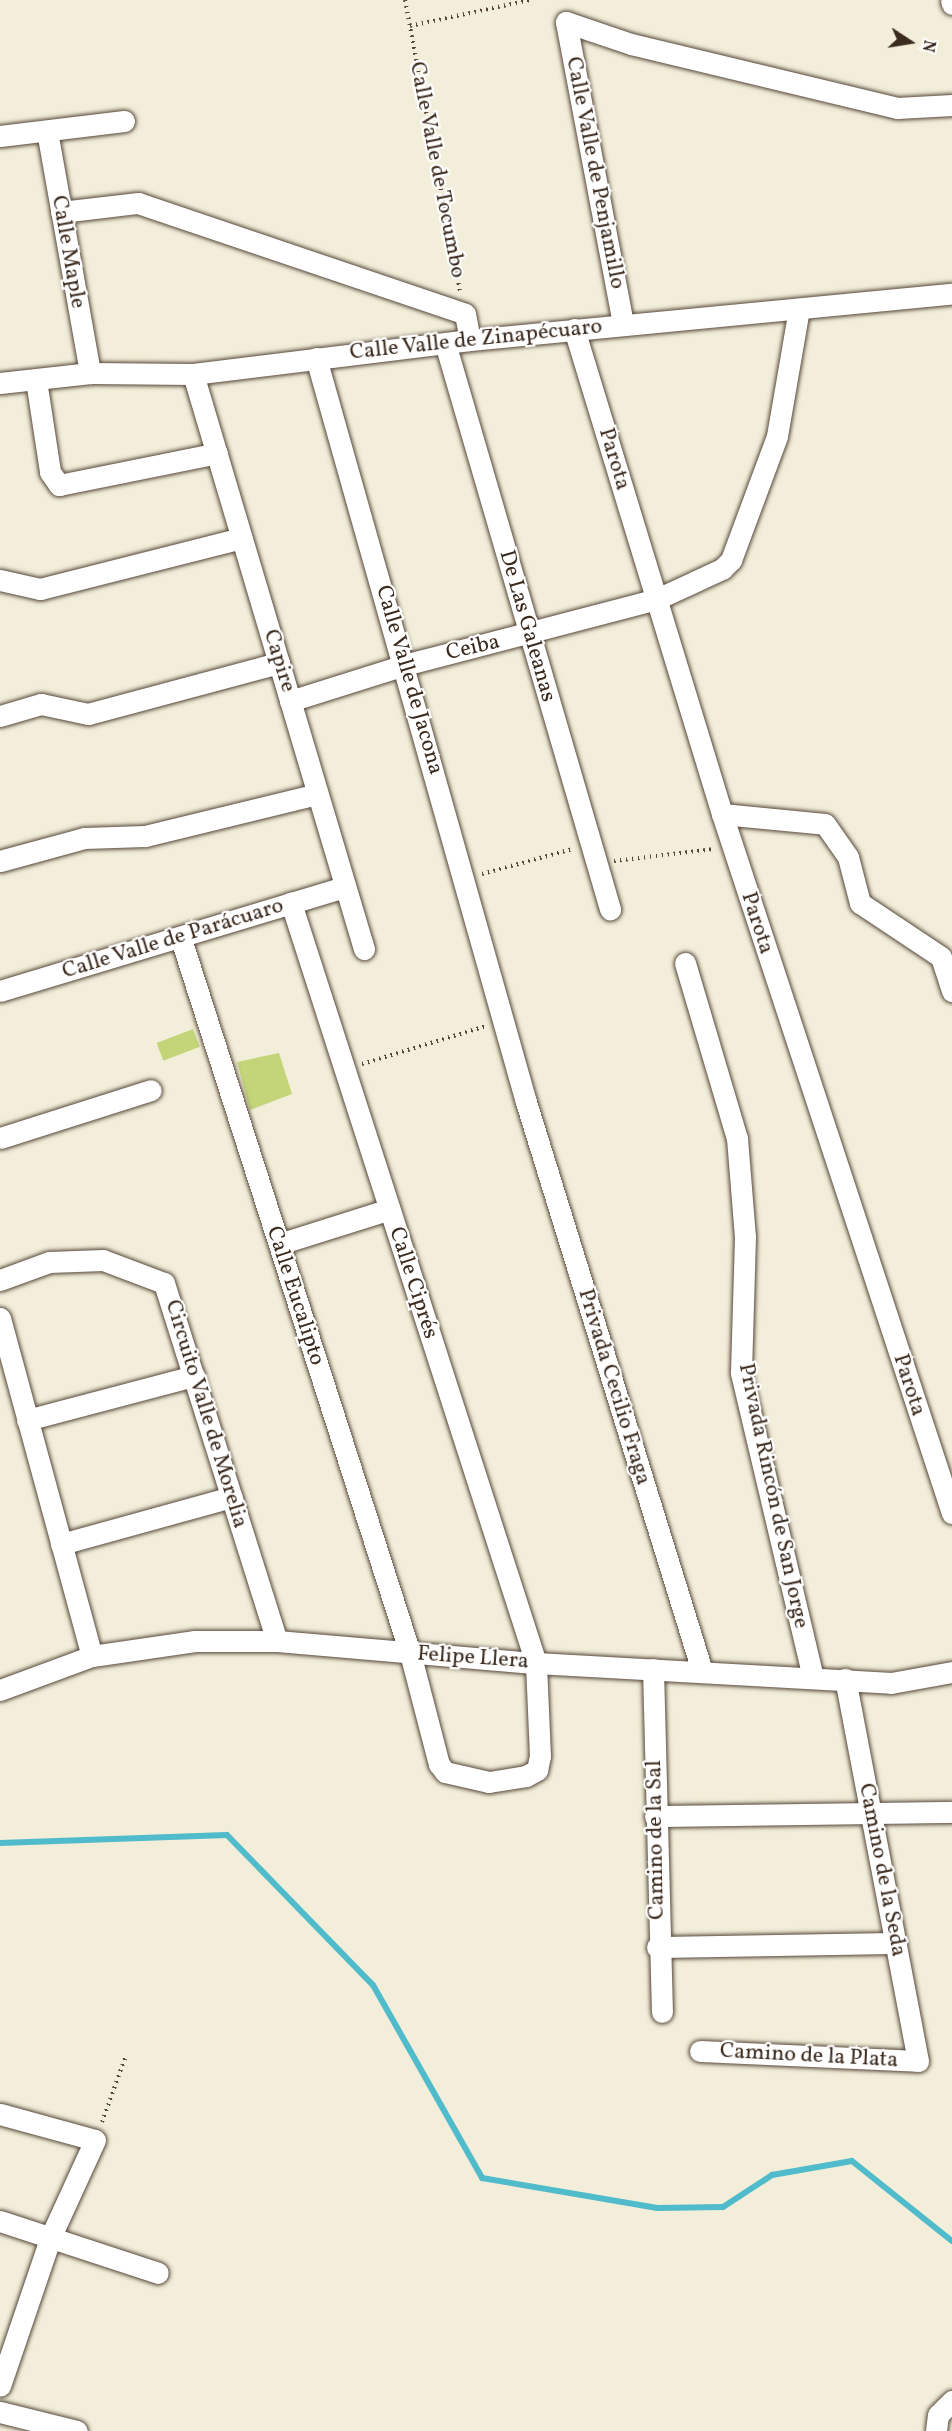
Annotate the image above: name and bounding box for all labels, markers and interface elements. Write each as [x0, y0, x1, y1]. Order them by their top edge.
north arrow [880, 12, 940, 72]
text: N [916, 38, 940, 54]
street label: Calle Valle de Penjamillo [559, 54, 631, 292]
street label: Calle Valle de Tocumbo [403, 59, 471, 281]
street label: Calle Maple [45, 194, 91, 310]
street label: Calle Valle de Zinapécuaro [348, 314, 604, 366]
street label: Parota [592, 425, 636, 493]
street label: De Las Galeanas [493, 547, 561, 705]
street label: Calle Valle de Jacona [369, 582, 449, 778]
street label: Capire [257, 626, 301, 696]
street label: Ceiba [444, 629, 502, 667]
street label: Parota [735, 889, 779, 957]
street label: Calle Valle de Parácuaro [59, 893, 287, 985]
street label: Calle Eucalipto [260, 1223, 330, 1369]
street label: Calle Ciprés [383, 1224, 443, 1342]
street label: Privada Cecilio Fraga [572, 1286, 656, 1488]
street label: Circuito Valle de Morelia [159, 1297, 253, 1531]
street label: Parota [887, 1351, 931, 1419]
street label: Privada Rincón de San Jorge [732, 1361, 814, 1631]
street label: Felipe Llera [416, 1641, 530, 1675]
street label: Camino de la Sal [641, 1760, 671, 1920]
street label: Camino de la Seda [852, 1781, 912, 1959]
street label: Camino de la Plata [719, 2038, 899, 2074]

